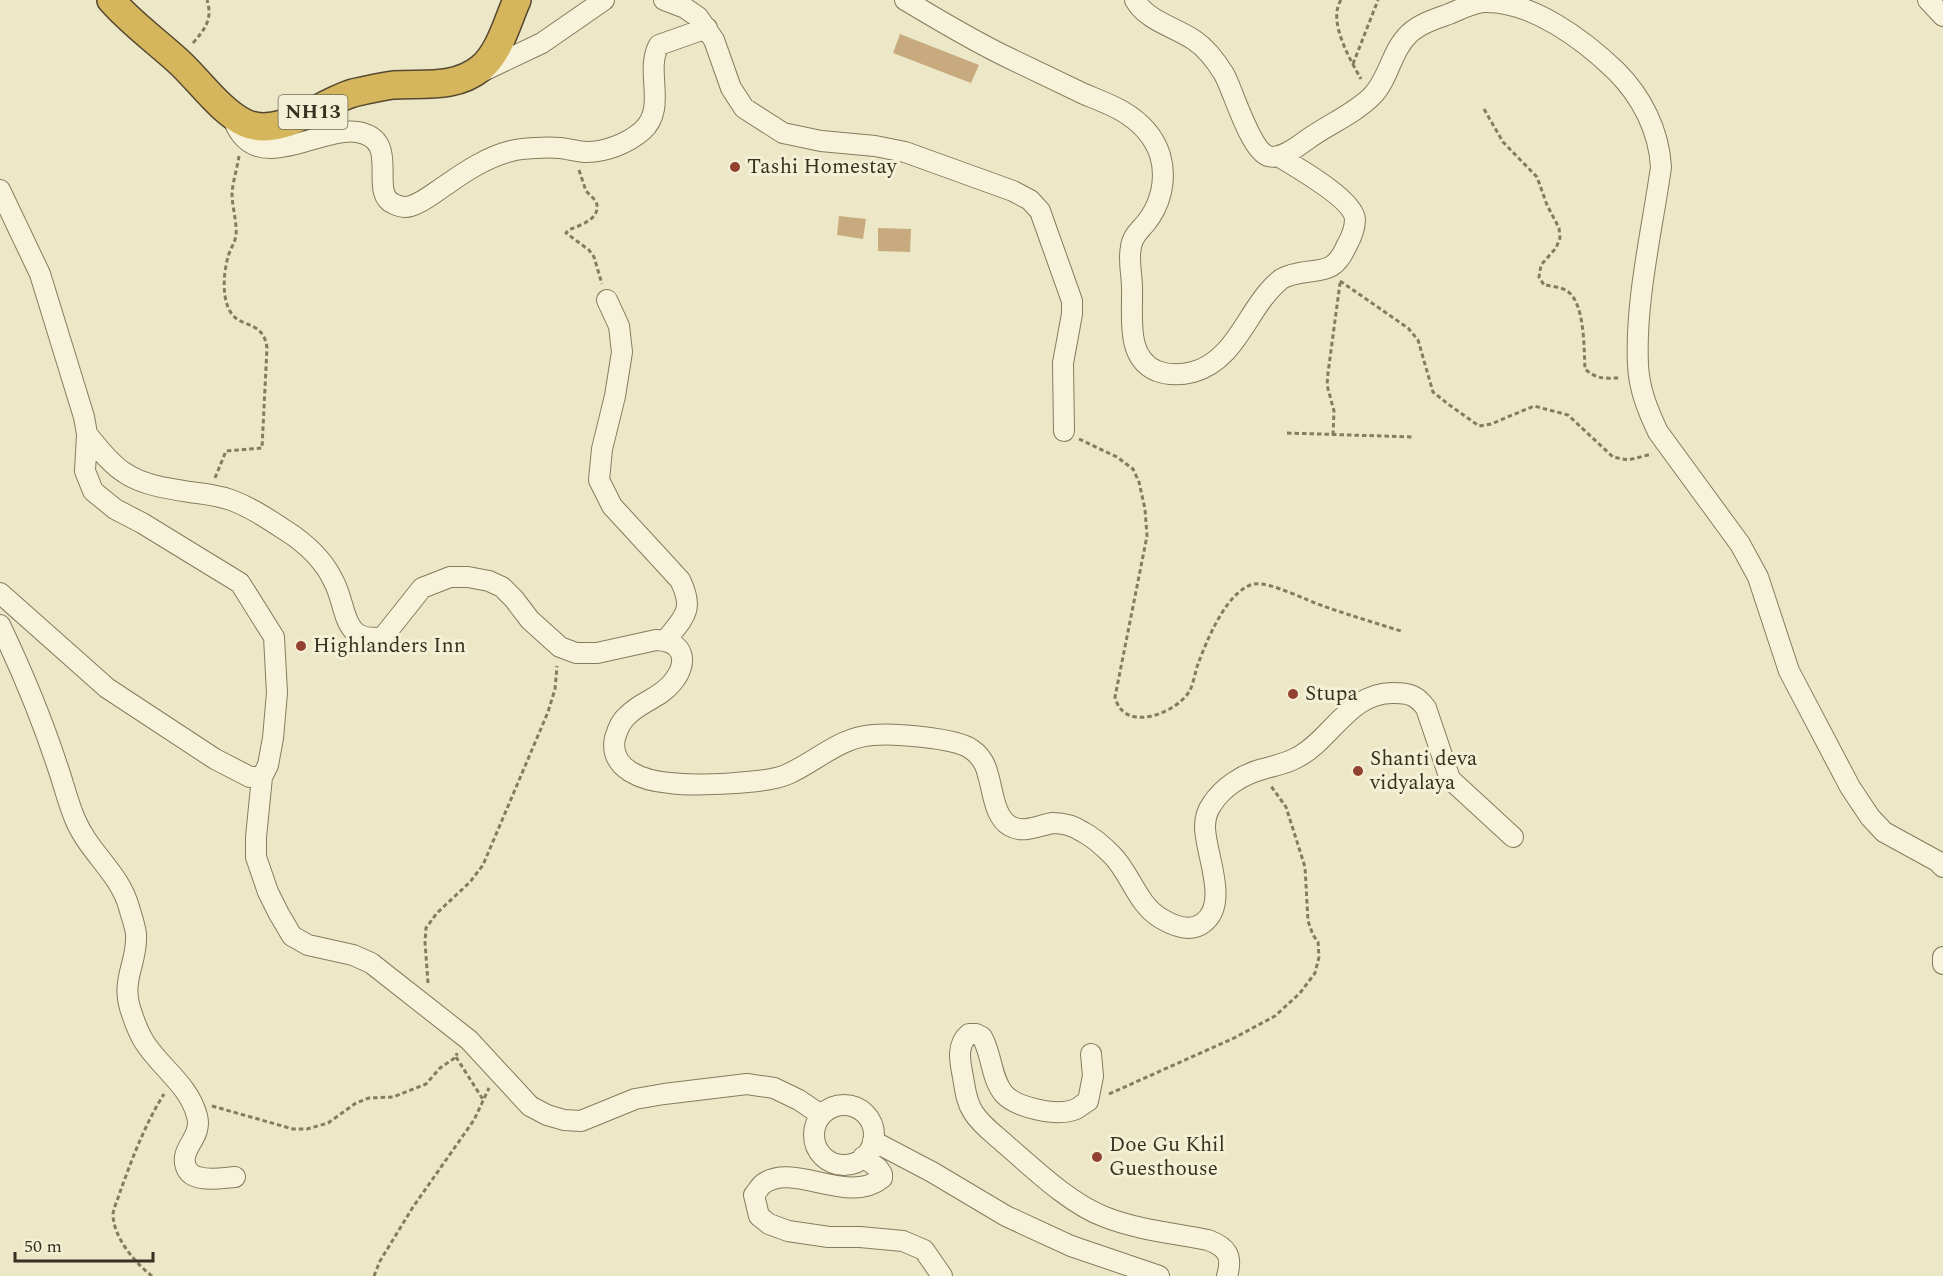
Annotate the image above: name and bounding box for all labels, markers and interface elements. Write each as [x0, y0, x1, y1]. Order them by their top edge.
road number: NH13 [278, 95, 348, 129]
place label: Tashi Homestay [747, 151, 898, 183]
marker: Tashi Homestay [728, 160, 742, 174]
place label: Highlanders Inn [313, 630, 466, 662]
marker: Highlanders Inn [294, 639, 308, 653]
place label: Stupa [1305, 678, 1359, 710]
marker: Stupa [1286, 687, 1300, 701]
place label: Shanti deva vidyalaya [1369, 743, 1478, 799]
marker: Shanti deva vidyalaya [1351, 764, 1365, 778]
place label: Doe Gu Khil Guesthouse [1109, 1129, 1225, 1185]
marker: Doe Gu Khil Guesthouse [1090, 1150, 1104, 1164]
scale bar [15, 1225, 153, 1263]
text: 50 m [24, 1233, 62, 1260]

